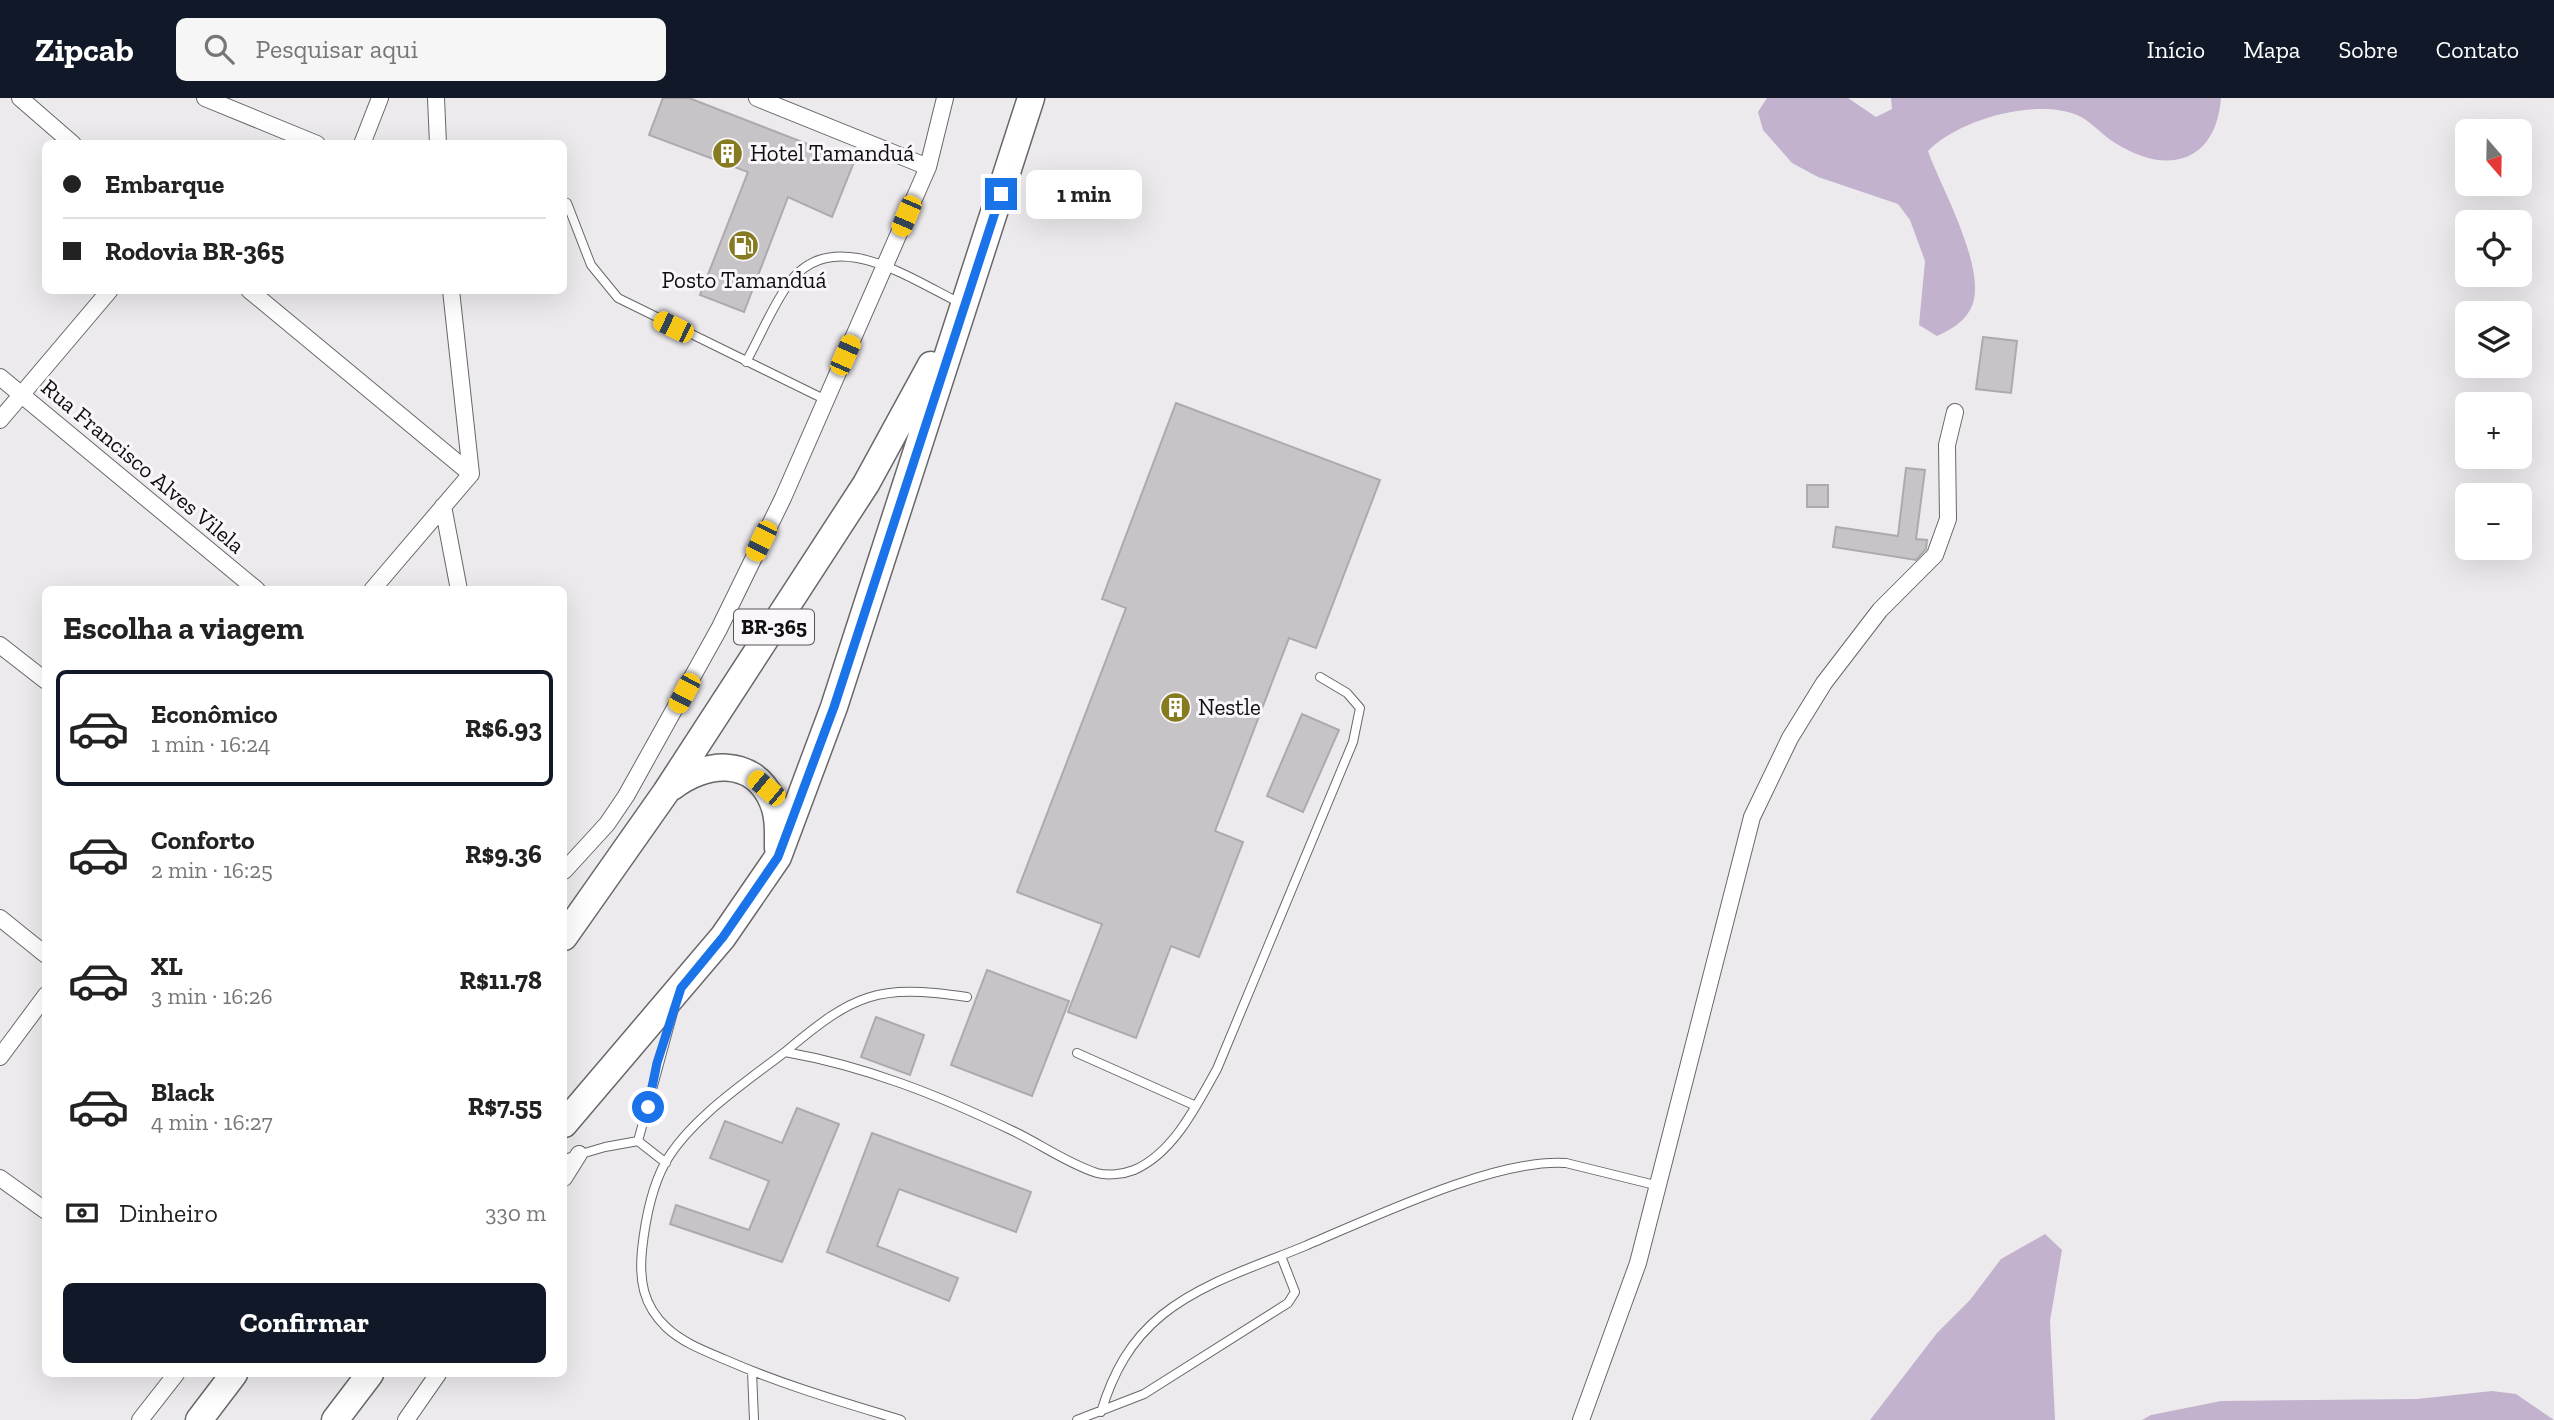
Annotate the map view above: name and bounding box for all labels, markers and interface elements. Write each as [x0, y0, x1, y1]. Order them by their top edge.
search box [176, 18, 666, 81]
text: Zipcab [35, 30, 134, 69]
icon: search [200, 30, 238, 68]
text: Pesquisar aqui [256, 33, 418, 65]
text: Início [2147, 35, 2205, 64]
text: Mapa [2243, 35, 2300, 64]
text: Sobre [2338, 35, 2398, 64]
text: Contato [2436, 35, 2519, 64]
north arrow [2455, 119, 2532, 196]
map controls [2455, 119, 2532, 560]
building icon: Hotel Tamanduá [710, 136, 744, 170]
place label: Hotel Tamanduá [750, 139, 914, 167]
text: Embarque [105, 168, 224, 200]
callout: 1 min [1026, 170, 1141, 218]
route end [985, 178, 1017, 210]
text: 1 min [1057, 180, 1111, 208]
car [889, 193, 924, 239]
button: locate [2455, 210, 2532, 287]
fuel station icon: Posto Tamanduá [727, 229, 761, 263]
text: Rodovia BR-365 [105, 235, 284, 267]
place label: Posto Tamanduá [661, 266, 827, 294]
button: layers [2455, 301, 2532, 378]
car [650, 308, 697, 346]
car [827, 332, 864, 378]
street label: Rua Francisco Alves Vilela [36, 373, 250, 559]
button: + [2455, 392, 2532, 469]
button: − [2455, 483, 2532, 560]
car [743, 518, 780, 564]
text: Escolha a viagem [63, 609, 304, 647]
road number: BR-365 [734, 610, 814, 644]
car [665, 670, 704, 716]
building icon: Nestle [1158, 690, 1192, 724]
place label: Nestle [1198, 693, 1261, 721]
icon: car [67, 697, 130, 760]
text: Econômico [151, 698, 278, 730]
text: R$6.93 [465, 712, 542, 744]
text: 1 min · 16:24 [151, 730, 271, 758]
car [744, 766, 789, 810]
icon: car [67, 823, 130, 886]
text: Conforto [151, 824, 255, 856]
text: R$9.36 [465, 838, 542, 870]
text: 2 min · 16:25 [151, 856, 273, 884]
icon: car [67, 949, 130, 1012]
text: XL [151, 950, 183, 982]
text: R$11.78 [460, 964, 542, 996]
text: 3 min · 16:26 [151, 982, 273, 1010]
icon: car [67, 1075, 130, 1138]
text: Black [151, 1076, 214, 1108]
text: R$7.55 [468, 1090, 542, 1122]
route start [632, 1091, 664, 1123]
text: 4 min · 16:27 [151, 1108, 272, 1136]
icon: cash [63, 1194, 101, 1232]
text: Dinheiro [119, 1197, 218, 1229]
text: 330 m [485, 1199, 546, 1227]
button: Confirmar [63, 1283, 546, 1363]

